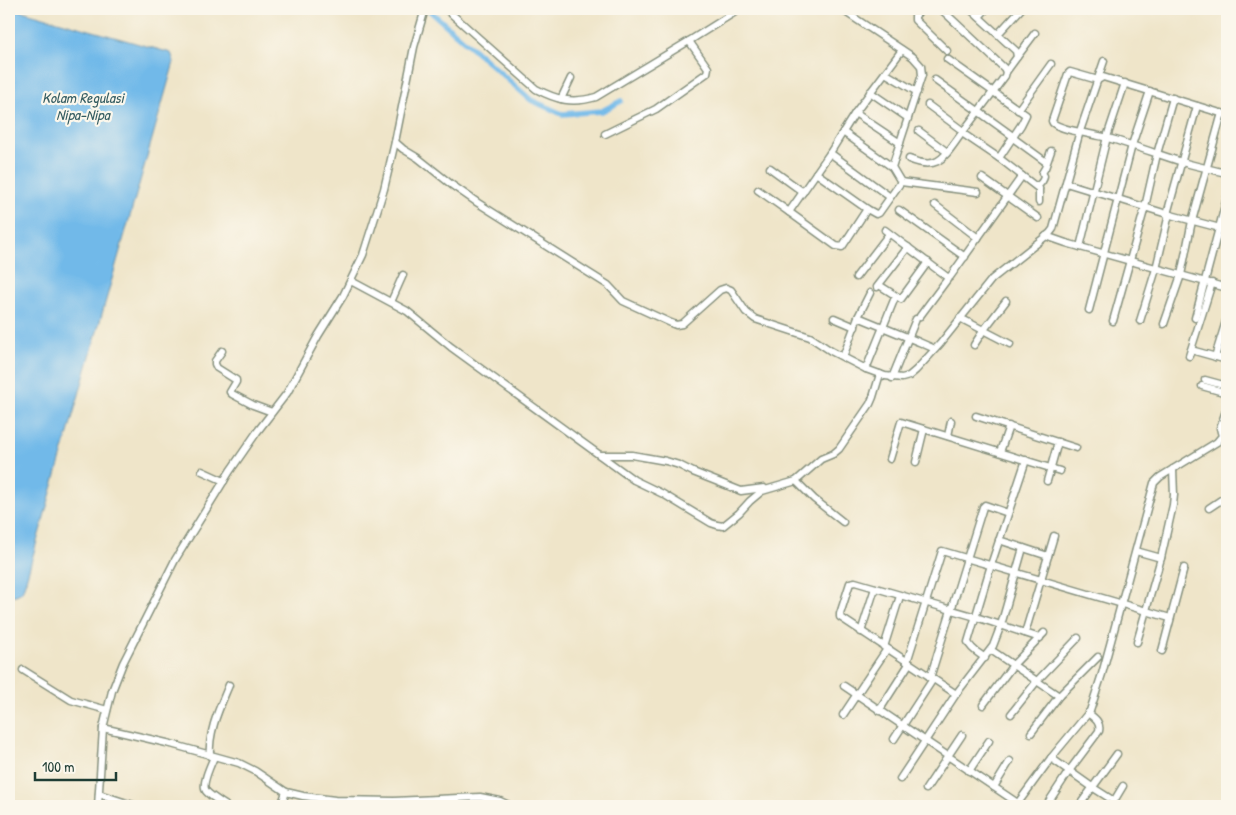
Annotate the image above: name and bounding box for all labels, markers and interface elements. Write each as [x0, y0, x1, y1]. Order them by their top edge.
water label: Kolam Regulasi Nipa-Nipa [42, 87, 126, 125]
scale bar [35, 750, 116, 782]
text: 100 m [42, 756, 75, 777]

